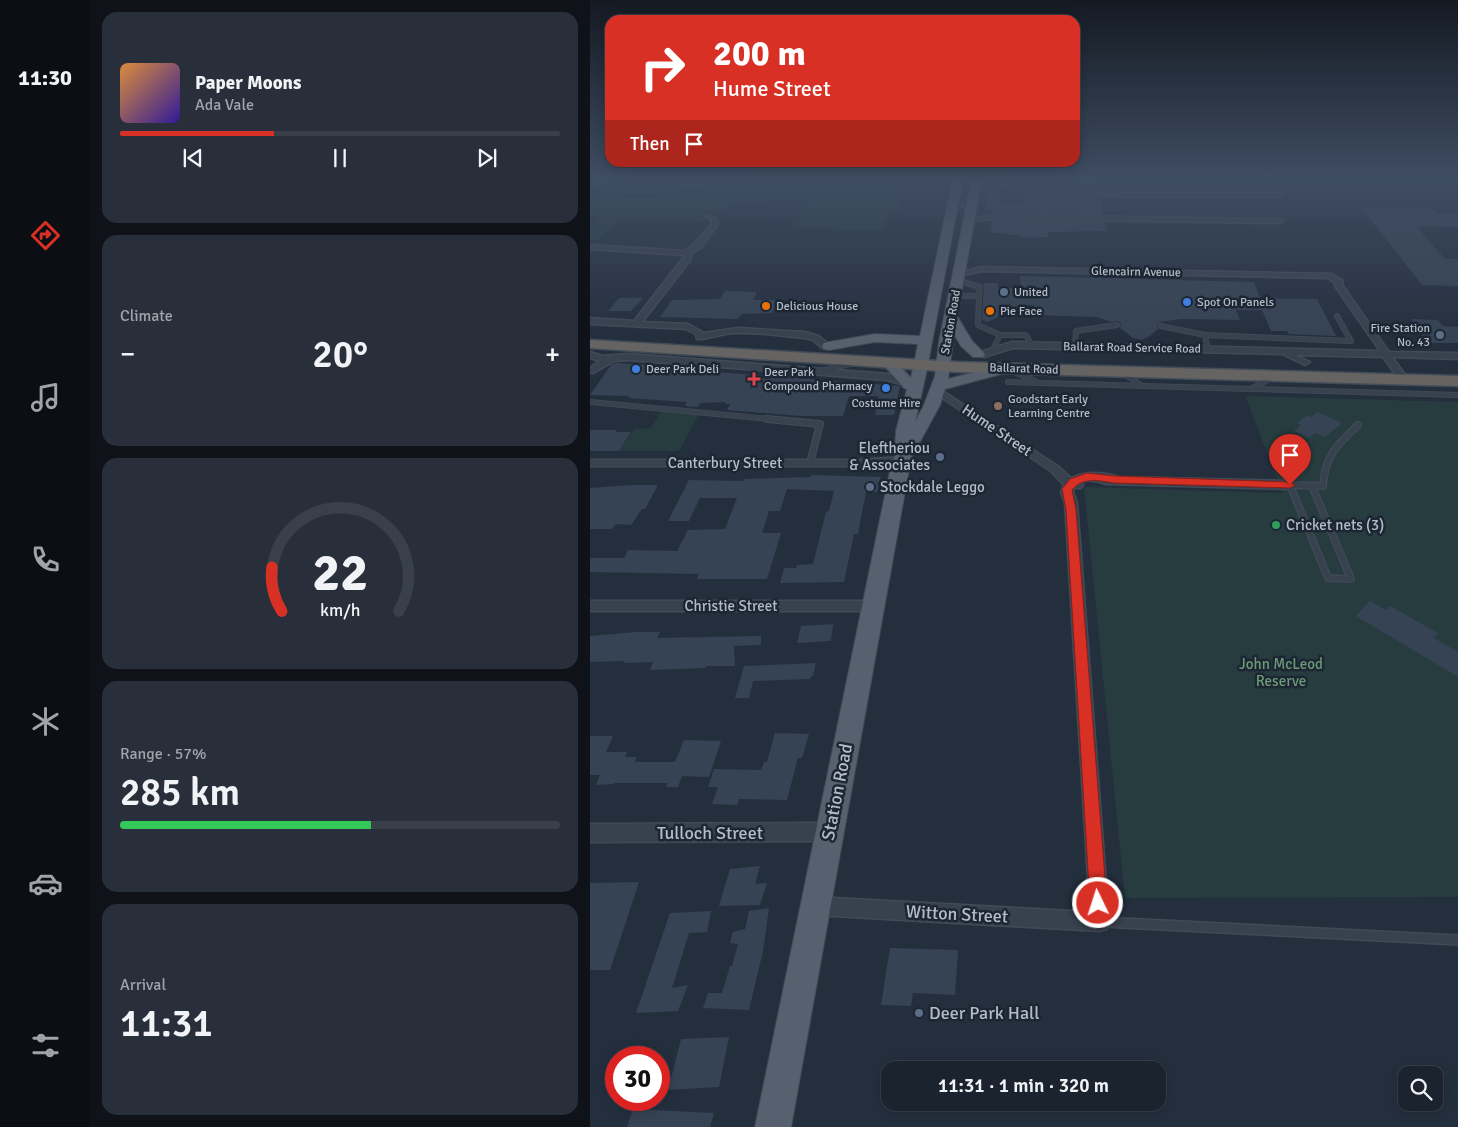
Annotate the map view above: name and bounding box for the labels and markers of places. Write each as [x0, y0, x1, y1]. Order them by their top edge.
place label: United [1014, 285, 1048, 300]
marker: United [998, 286, 1010, 298]
place label: Spot On Panels [1197, 295, 1274, 310]
marker: Spot On Panels [1181, 296, 1193, 308]
place label: Delicious House [776, 299, 858, 314]
marker: Delicious House [760, 300, 772, 312]
place label: Pie Face [1000, 304, 1042, 319]
marker: Pie Face [984, 305, 996, 317]
place label: Fire Station No. 43 [1371, 321, 1430, 350]
marker: Fire Station No. 43 [1434, 329, 1446, 341]
place label: Deer Park Deli [646, 362, 719, 377]
marker: Deer Park Deli [630, 363, 642, 375]
place label: Deer Park Compound Pharmacy [764, 365, 873, 394]
marker: Deer Park Compound Pharmacy [748, 373, 760, 385]
marker: Costume Hire [880, 382, 892, 394]
place label: Goodstart Early Learning Centre [1008, 392, 1090, 421]
place label: Costume Hire [851, 396, 921, 411]
marker: Goodstart Early Learning Centre [992, 400, 1004, 412]
pin [1269, 434, 1311, 485]
place label: Eleftheriou & Associates [849, 439, 930, 474]
marker: Eleftheriou & Associates [934, 451, 946, 463]
place label: Stockdale Leggo [880, 478, 985, 496]
marker: Stockdale Leggo [864, 481, 876, 493]
place label: Cricket nets (3) [1286, 516, 1384, 534]
marker: Cricket nets (3) [1270, 519, 1282, 531]
place label: Deer Park Hall [929, 1002, 1039, 1024]
marker: Deer Park Hall [913, 1007, 925, 1019]

